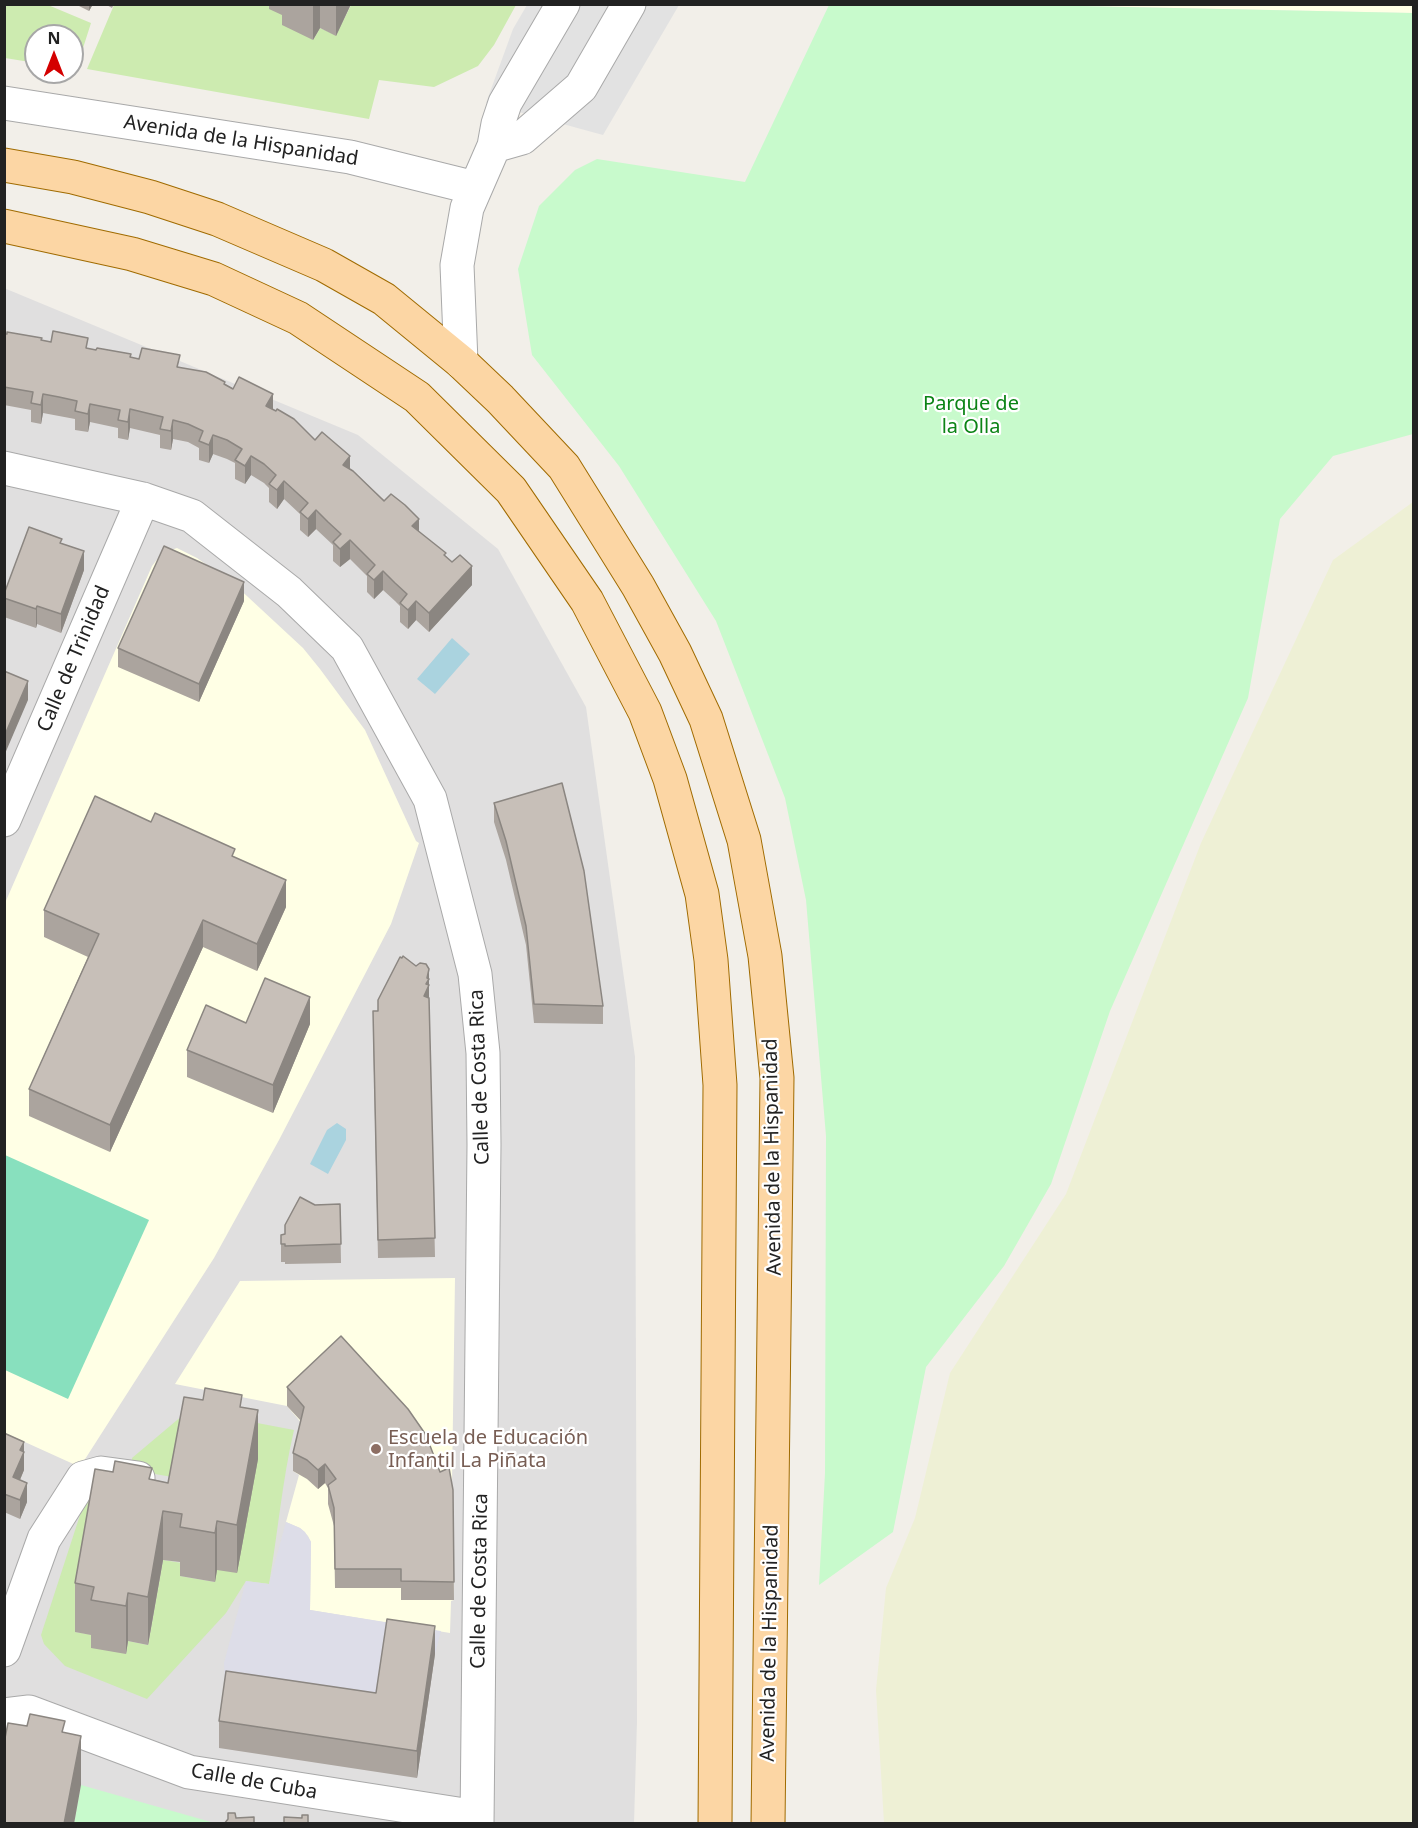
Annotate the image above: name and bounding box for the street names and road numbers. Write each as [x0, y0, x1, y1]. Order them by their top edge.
street label: Avenida de la Hispanidad [122, 111, 360, 171]
street label: Calle de Trinidad [32, 582, 116, 736]
street label: Calle de Costa Rica [465, 989, 495, 1165]
street label: Avenida de la Hispanidad [759, 1038, 787, 1276]
street label: Calle de Costa Rica [466, 1493, 494, 1669]
street label: Avenida de la Hispanidad [756, 1524, 784, 1762]
street label: Calle de Cuba [189, 1759, 319, 1805]

